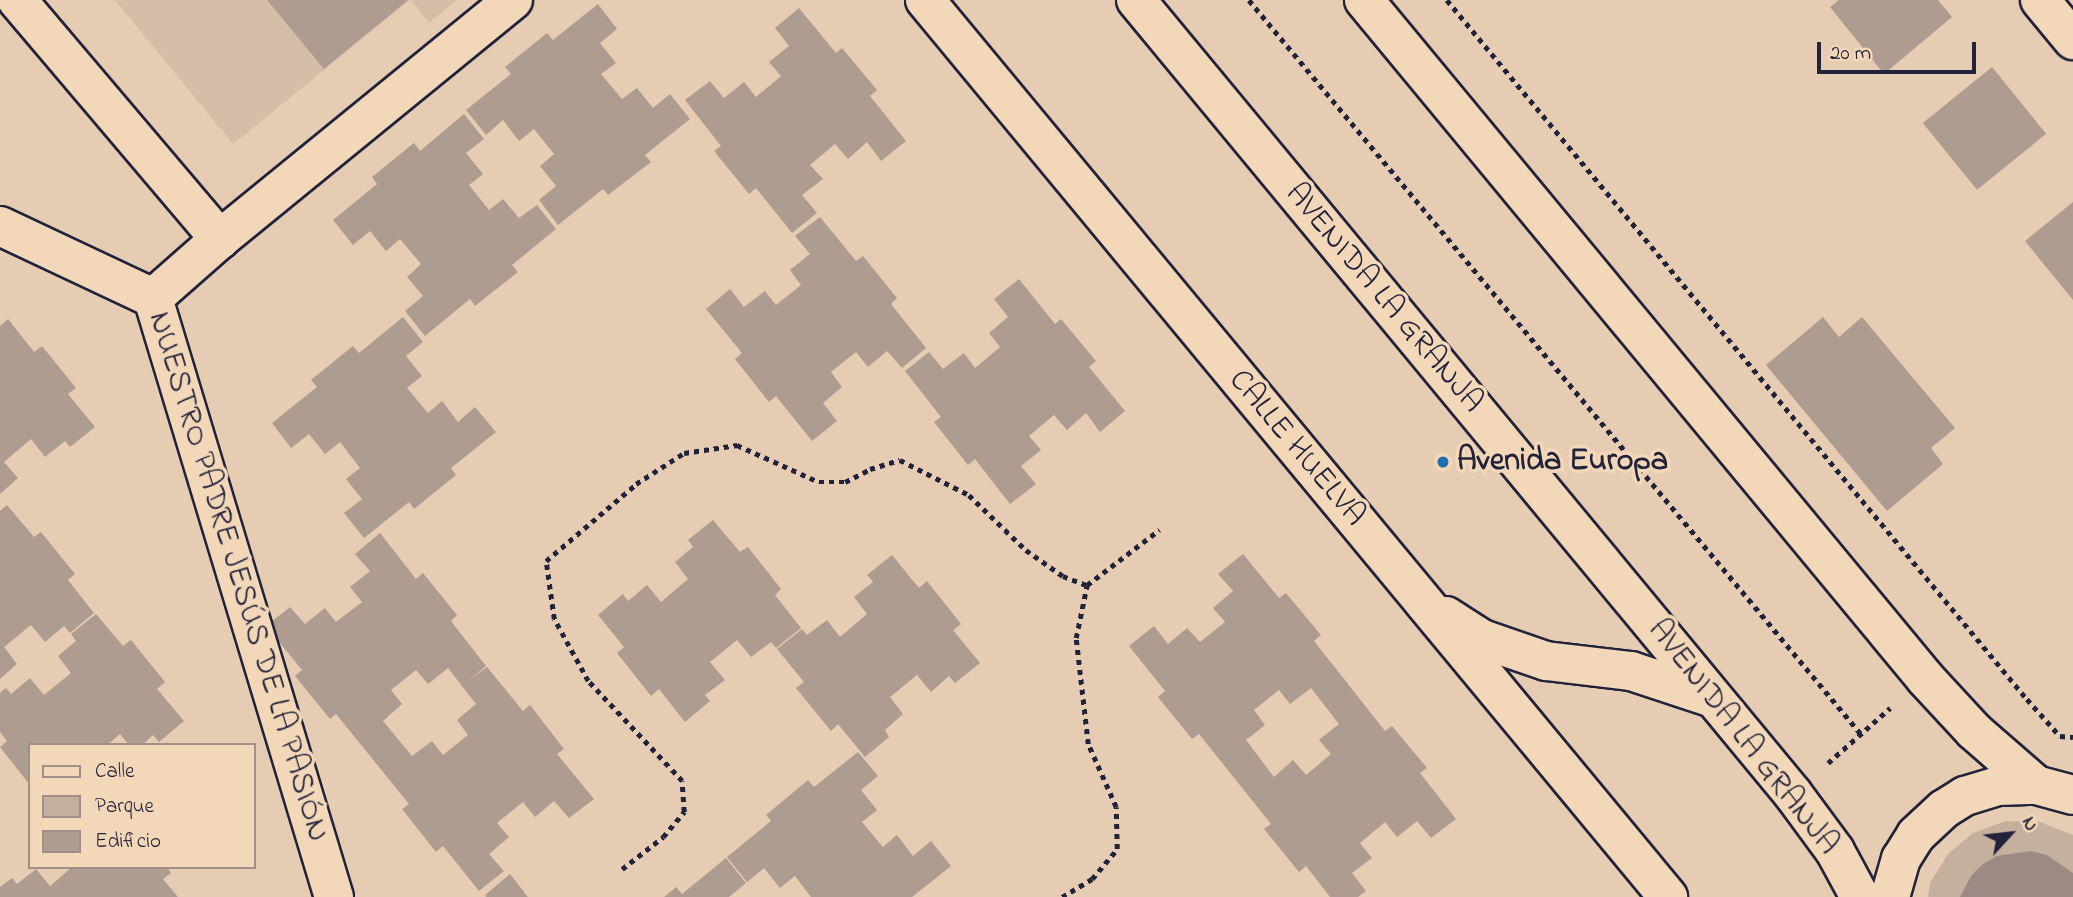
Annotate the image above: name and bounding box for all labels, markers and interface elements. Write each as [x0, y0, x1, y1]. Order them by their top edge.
scale bar [1821, 28, 1980, 72]
text: 20 m [1830, 39, 1871, 69]
street label: AVENIDA LA GRANJA [1276, 176, 1490, 422]
street label: NUESTRO PADRE JESÚS DE LA PASIÓN [138, 308, 336, 846]
street label: CALLE HUELVA [1219, 363, 1373, 535]
place label: Avenida Europa [1457, 443, 1668, 481]
marker: Avenida Europa [1435, 454, 1451, 470]
street label: AVENIDA LA GRANJA [1638, 613, 1846, 863]
legend [28, 743, 256, 869]
text: Calle [95, 757, 134, 787]
text: Parque [95, 792, 154, 822]
north arrow [1975, 799, 2045, 869]
text: N [2014, 812, 2044, 836]
text: Edificio [95, 827, 161, 857]

